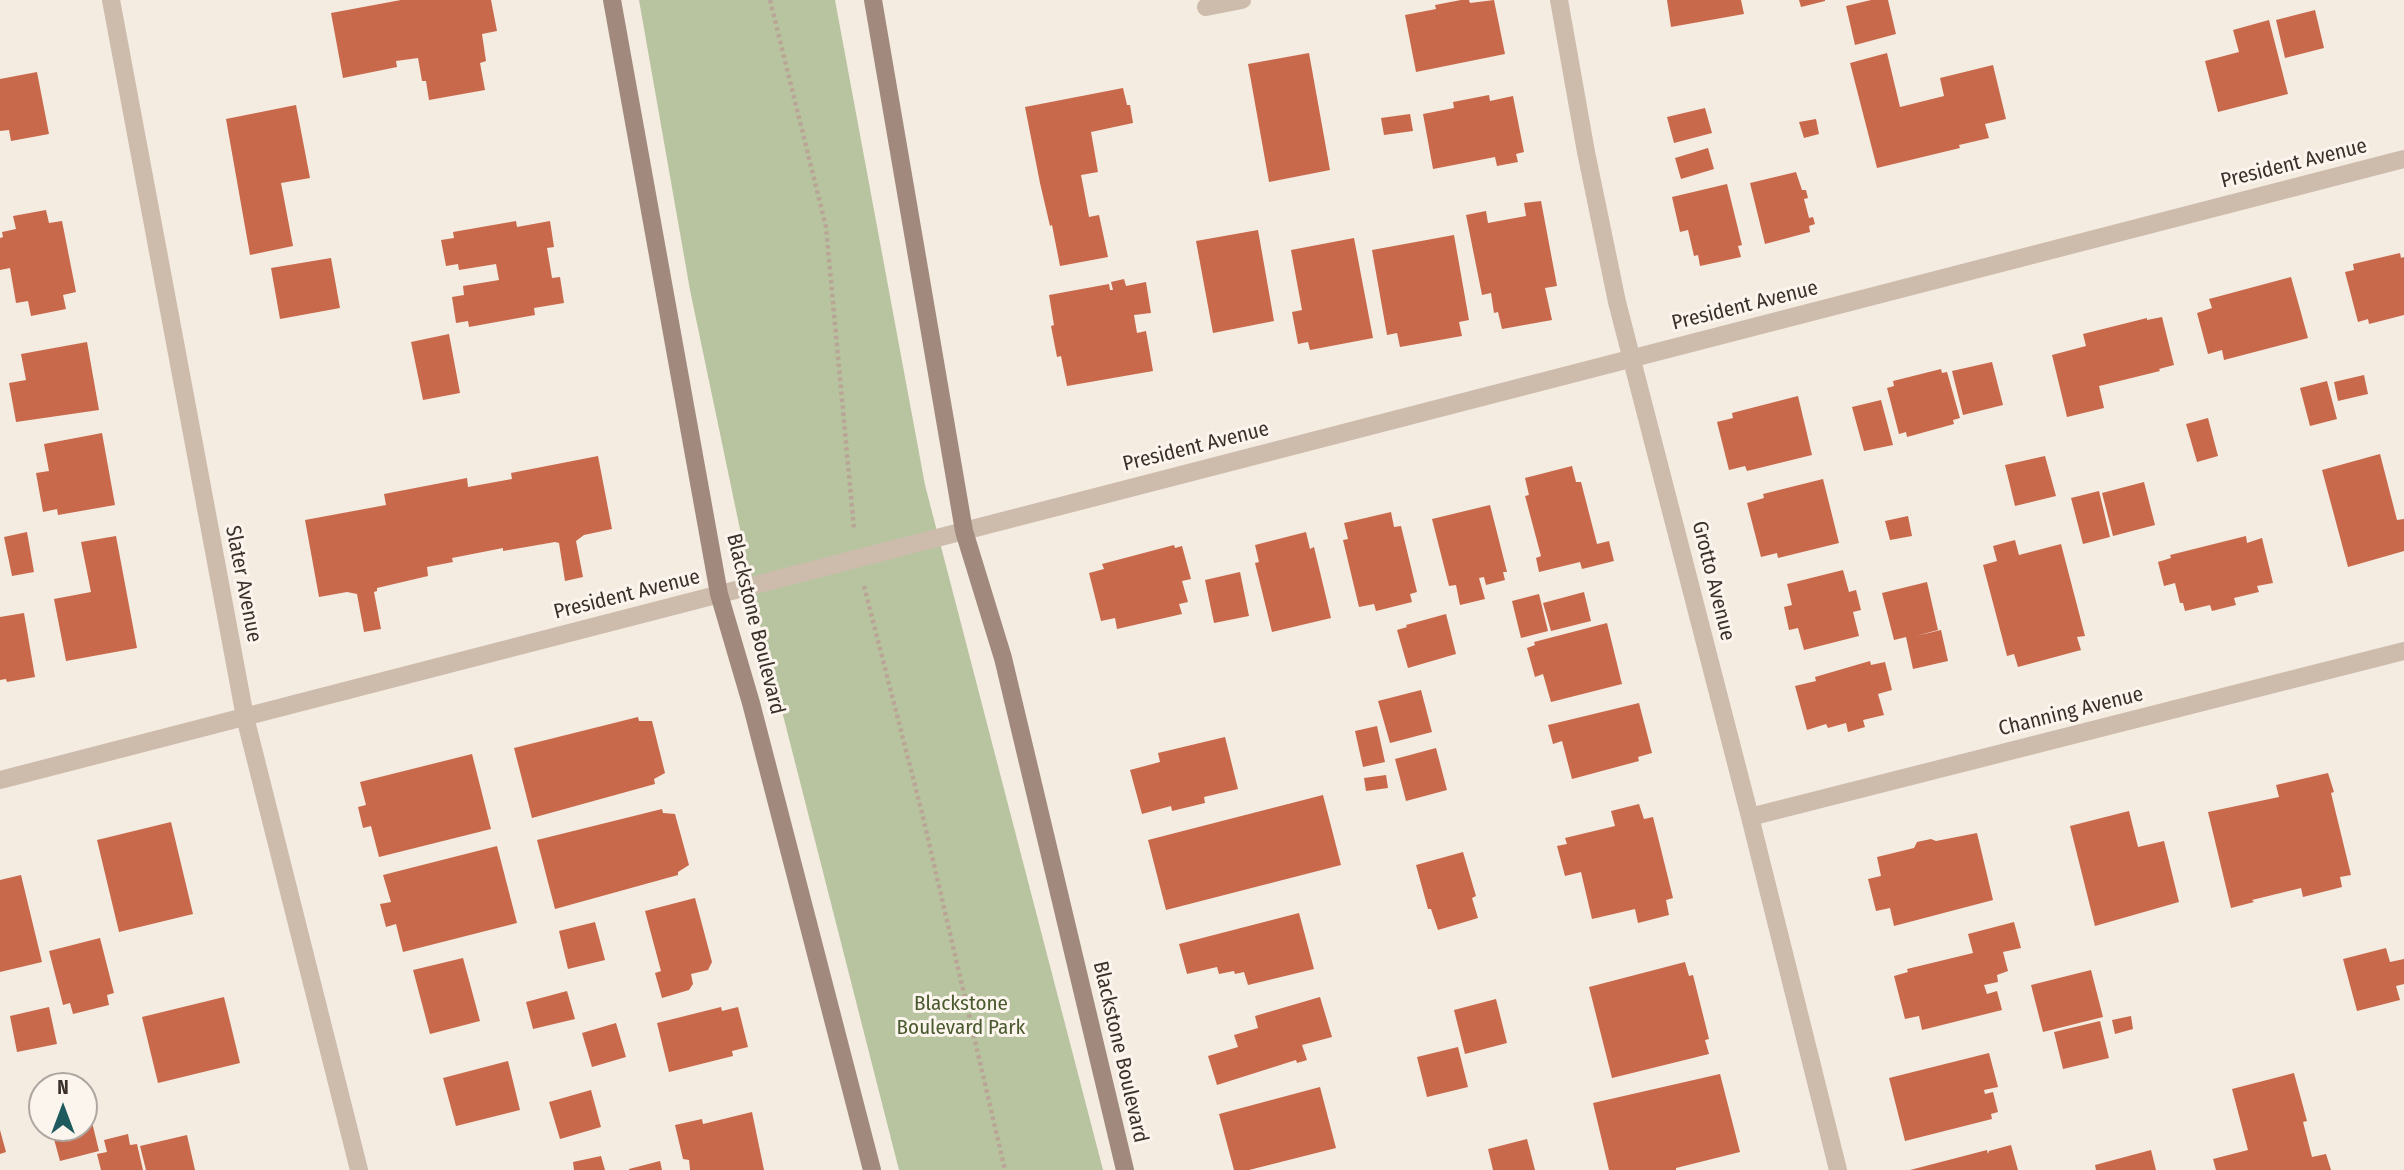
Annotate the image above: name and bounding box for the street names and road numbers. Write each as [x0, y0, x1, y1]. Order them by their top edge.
street label: President Avenue [2218, 134, 2370, 194]
street label: President Avenue [1669, 276, 1821, 336]
street label: President Avenue [1120, 417, 1272, 477]
street label: Grotto Avenue [1686, 519, 1740, 643]
street label: Slater Avenue [219, 523, 267, 645]
street label: Blackstone Boulevard [720, 531, 790, 717]
street label: President Avenue [551, 565, 703, 625]
street label: Channing Avenue [1996, 682, 2146, 742]
street label: Blackstone Boulevard [1087, 959, 1153, 1145]

